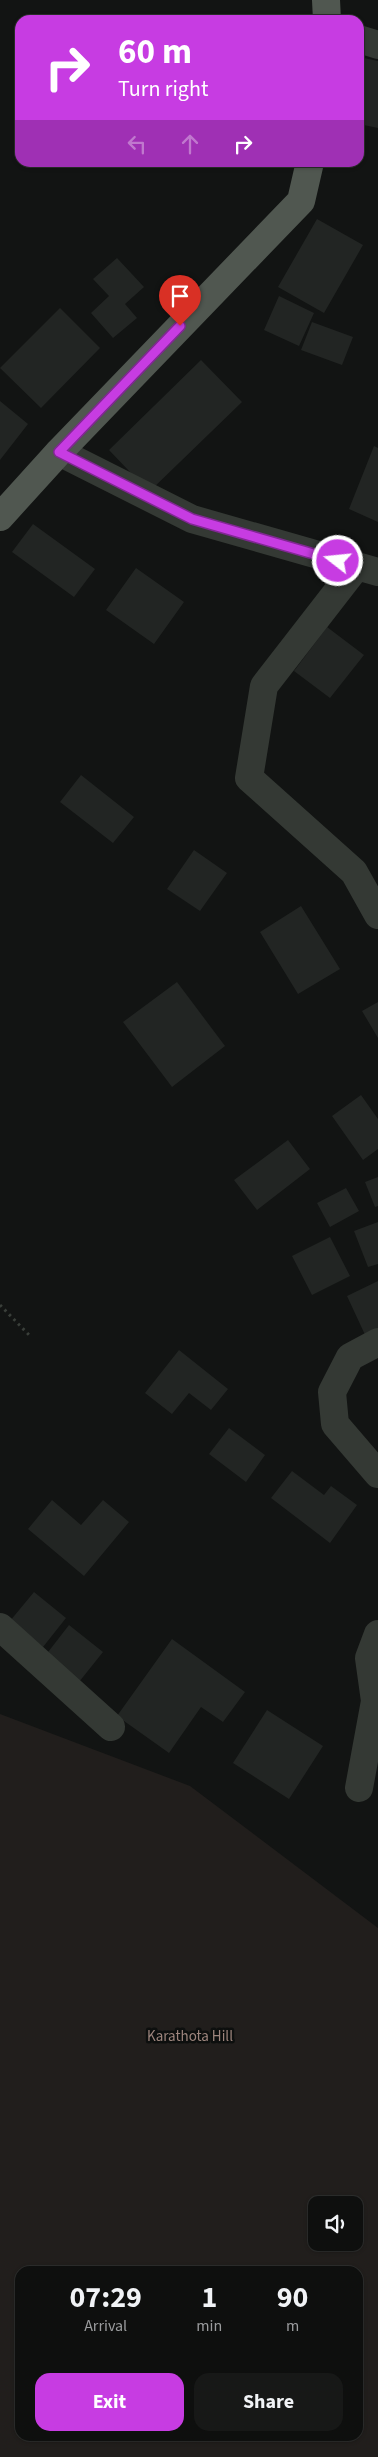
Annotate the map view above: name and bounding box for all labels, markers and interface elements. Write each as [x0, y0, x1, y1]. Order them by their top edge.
text: 60 m [118, 27, 192, 77]
icon: right [35, 35, 100, 100]
text: Turn right [118, 73, 208, 105]
icon: left [123, 130, 151, 158]
icon: ahead [176, 130, 204, 158]
icon: right [229, 130, 257, 158]
pin [159, 275, 201, 326]
icon: arrive [166, 282, 194, 310]
position arrow [311, 534, 363, 586]
park label: Karathota Hill [147, 2026, 233, 2047]
map controls [308, 2196, 363, 2251]
button: sound [308, 2196, 363, 2251]
text: 07:29 [69, 2276, 142, 2319]
text: 1 [201, 2276, 217, 2319]
text: 90 [277, 2276, 308, 2319]
text: Arrival [84, 2315, 127, 2337]
text: min [196, 2315, 222, 2337]
text: m [286, 2315, 299, 2337]
button: Exit [35, 2373, 184, 2431]
button: Share [194, 2373, 343, 2431]

